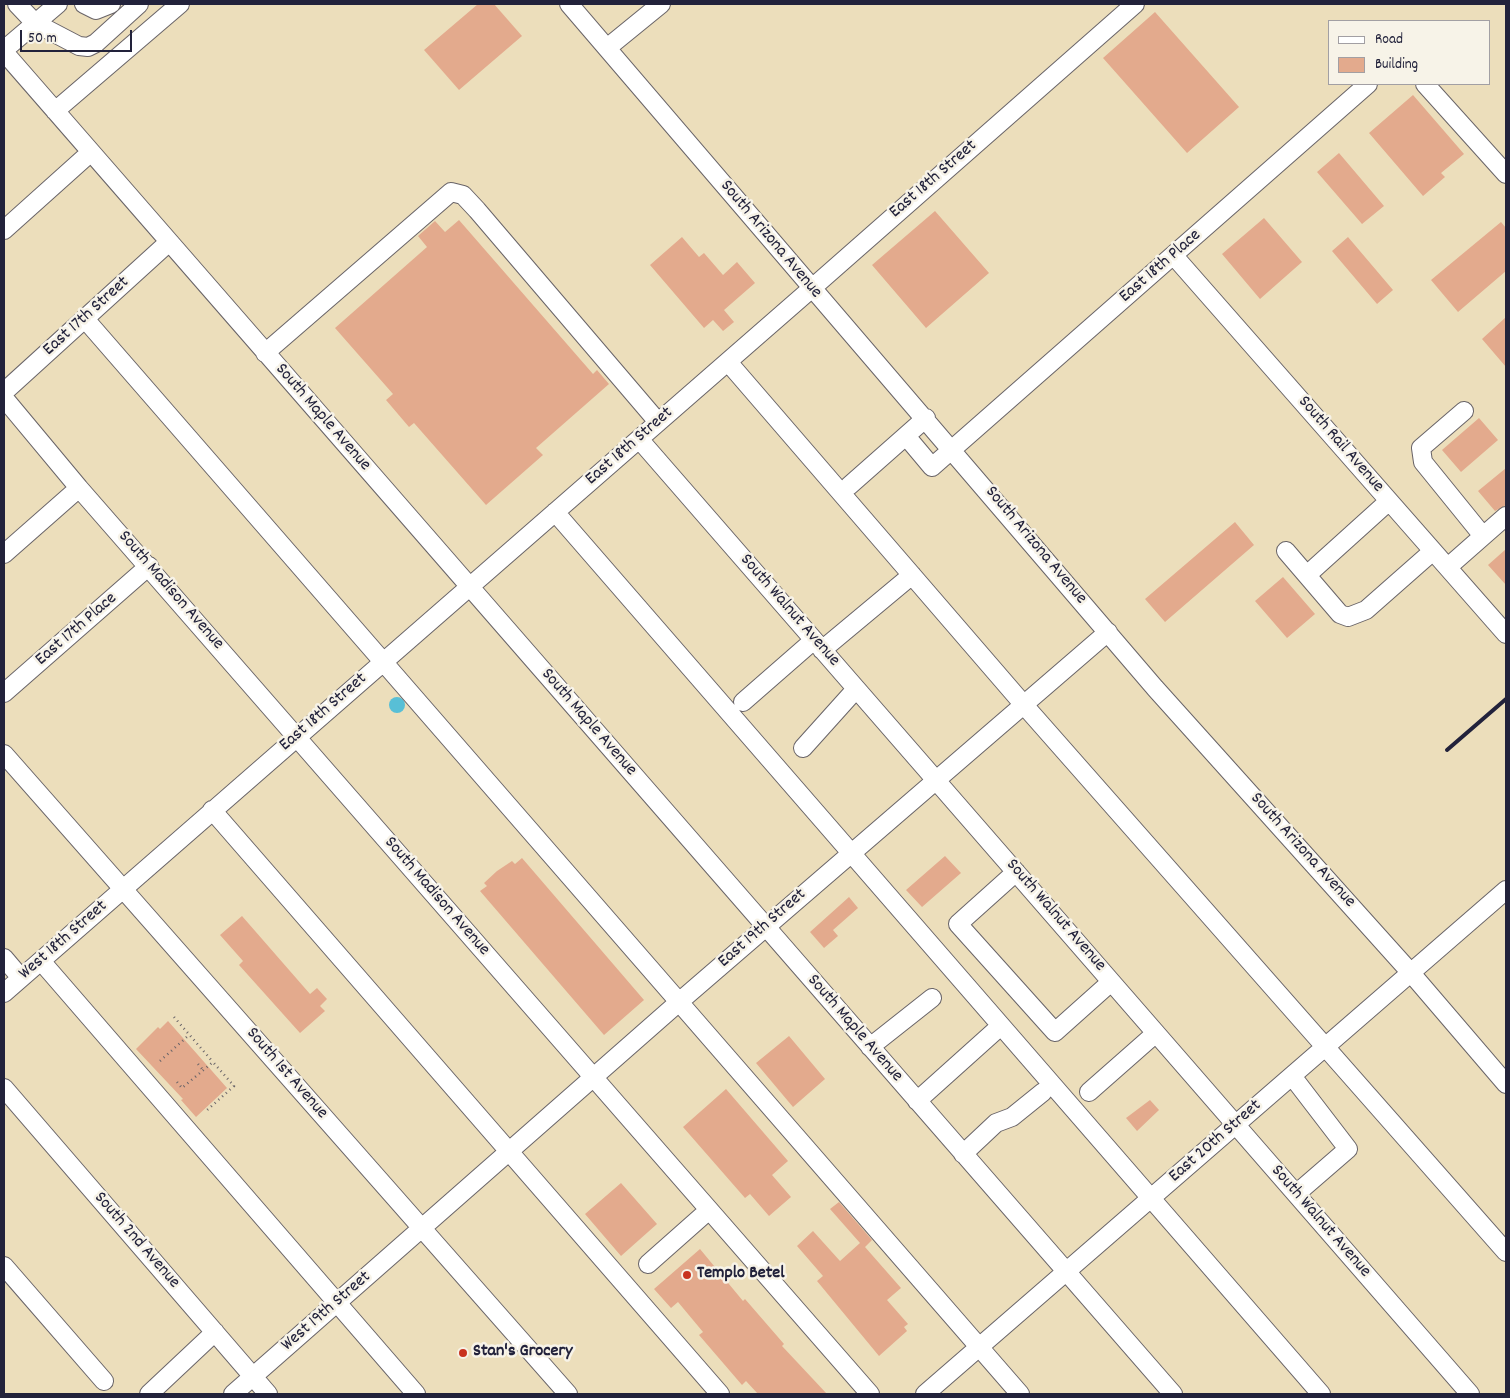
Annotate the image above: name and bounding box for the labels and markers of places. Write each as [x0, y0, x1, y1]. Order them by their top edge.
place label: Templo Betel [697, 1264, 784, 1286]
marker: Templo Betel [681, 1269, 693, 1281]
place label: Stan's Grocery [473, 1342, 572, 1364]
marker: Stan's Grocery [457, 1347, 469, 1359]

